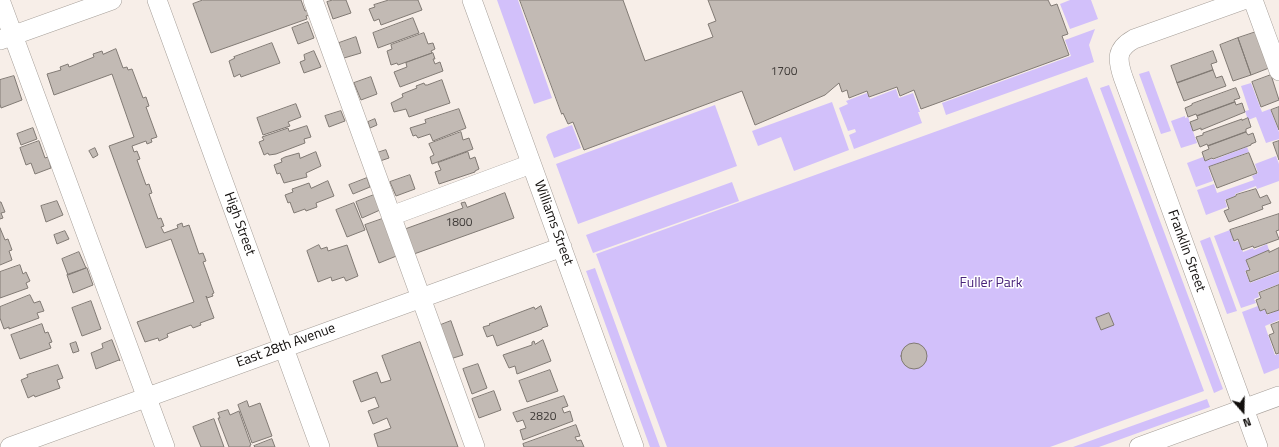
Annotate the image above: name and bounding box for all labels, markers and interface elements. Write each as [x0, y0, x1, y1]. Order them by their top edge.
house number: 1700 [771, 65, 797, 79]
street label: Williams Street [530, 178, 576, 268]
street label: High Street [220, 190, 258, 258]
street label: Franklin Street [1163, 208, 1209, 294]
house number: 1800 [446, 216, 472, 230]
park label: Fuller Park [960, 276, 1022, 292]
street label: East 28th Avenue [234, 320, 338, 372]
north arrow [1223, 391, 1263, 431]
house number: 2820 [530, 410, 556, 424]
text: N [1241, 413, 1253, 431]

